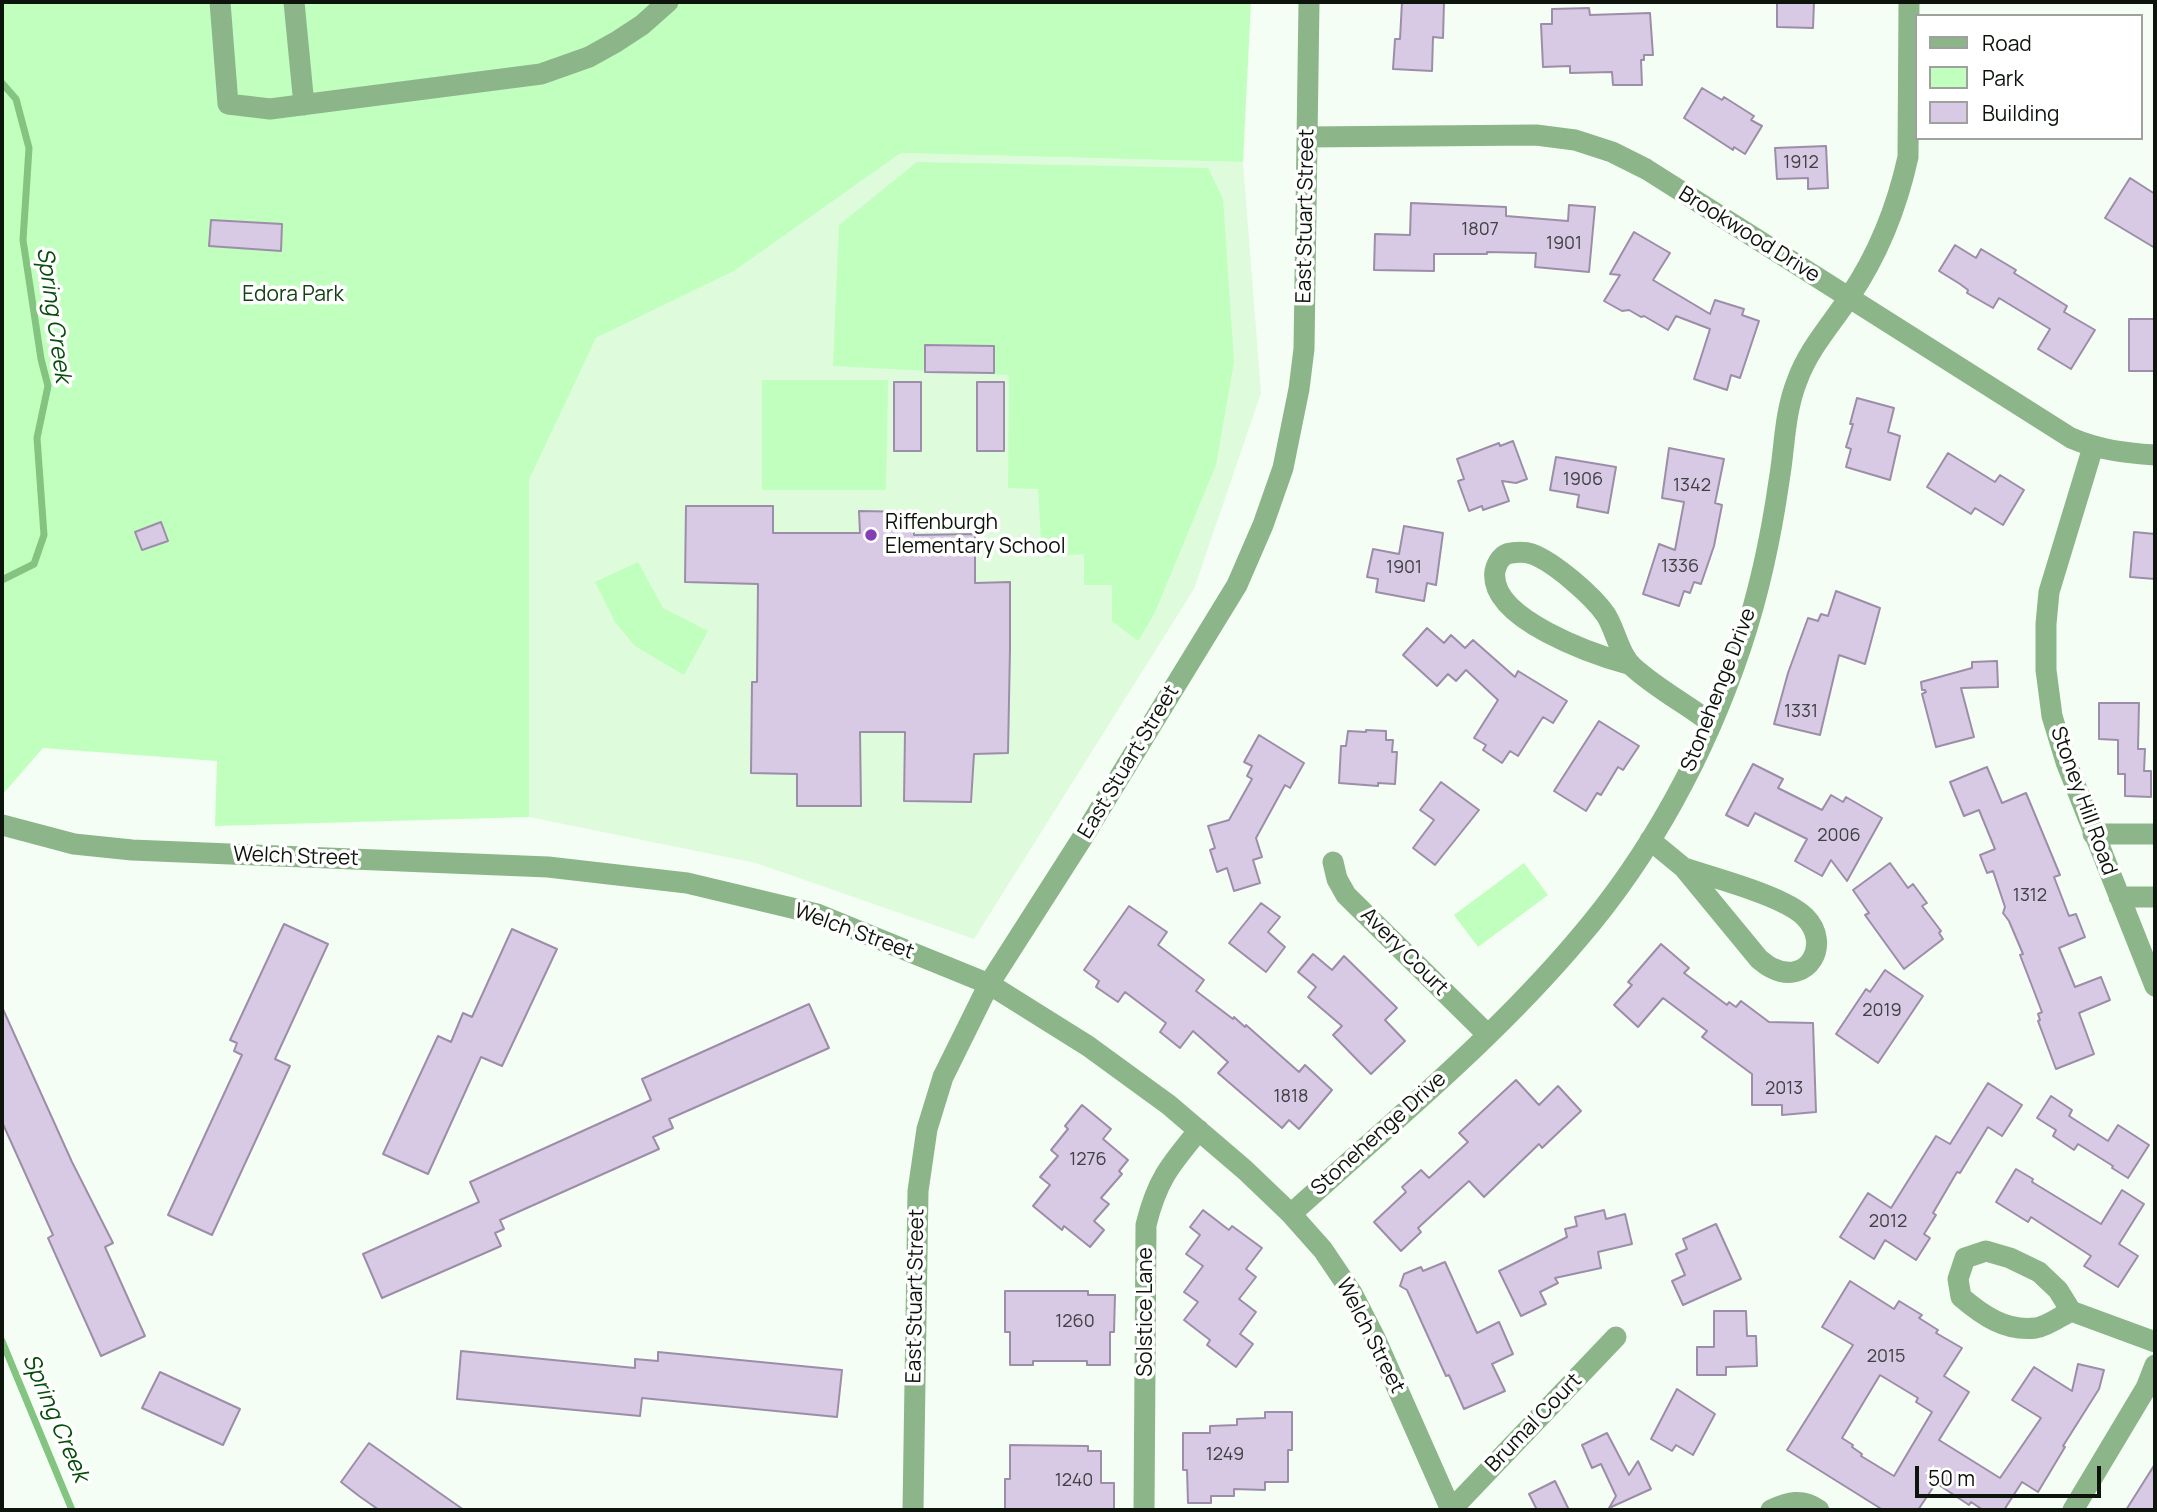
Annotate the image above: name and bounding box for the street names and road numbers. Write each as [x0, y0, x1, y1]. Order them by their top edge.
street label: East Stuart Street [1292, 128, 1320, 304]
street label: Brookwood Drive [1674, 181, 1824, 289]
street label: Stonehenge Drive [1676, 605, 1762, 775]
street label: East Stuart Street [1073, 681, 1185, 843]
street label: Stoney Hill Road [2044, 723, 2122, 879]
street label: Welch Street [233, 842, 359, 872]
street label: Welch Street [791, 899, 917, 965]
street label: Avery Court [1355, 903, 1453, 1001]
street label: Stonehenge Drive [1306, 1067, 1452, 1201]
street label: East Stuart Street [902, 1208, 930, 1384]
street label: Solstice Lane [1133, 1247, 1159, 1377]
street label: Welch Street [1330, 1274, 1410, 1398]
street label: Brumal Court [1481, 1368, 1587, 1478]

